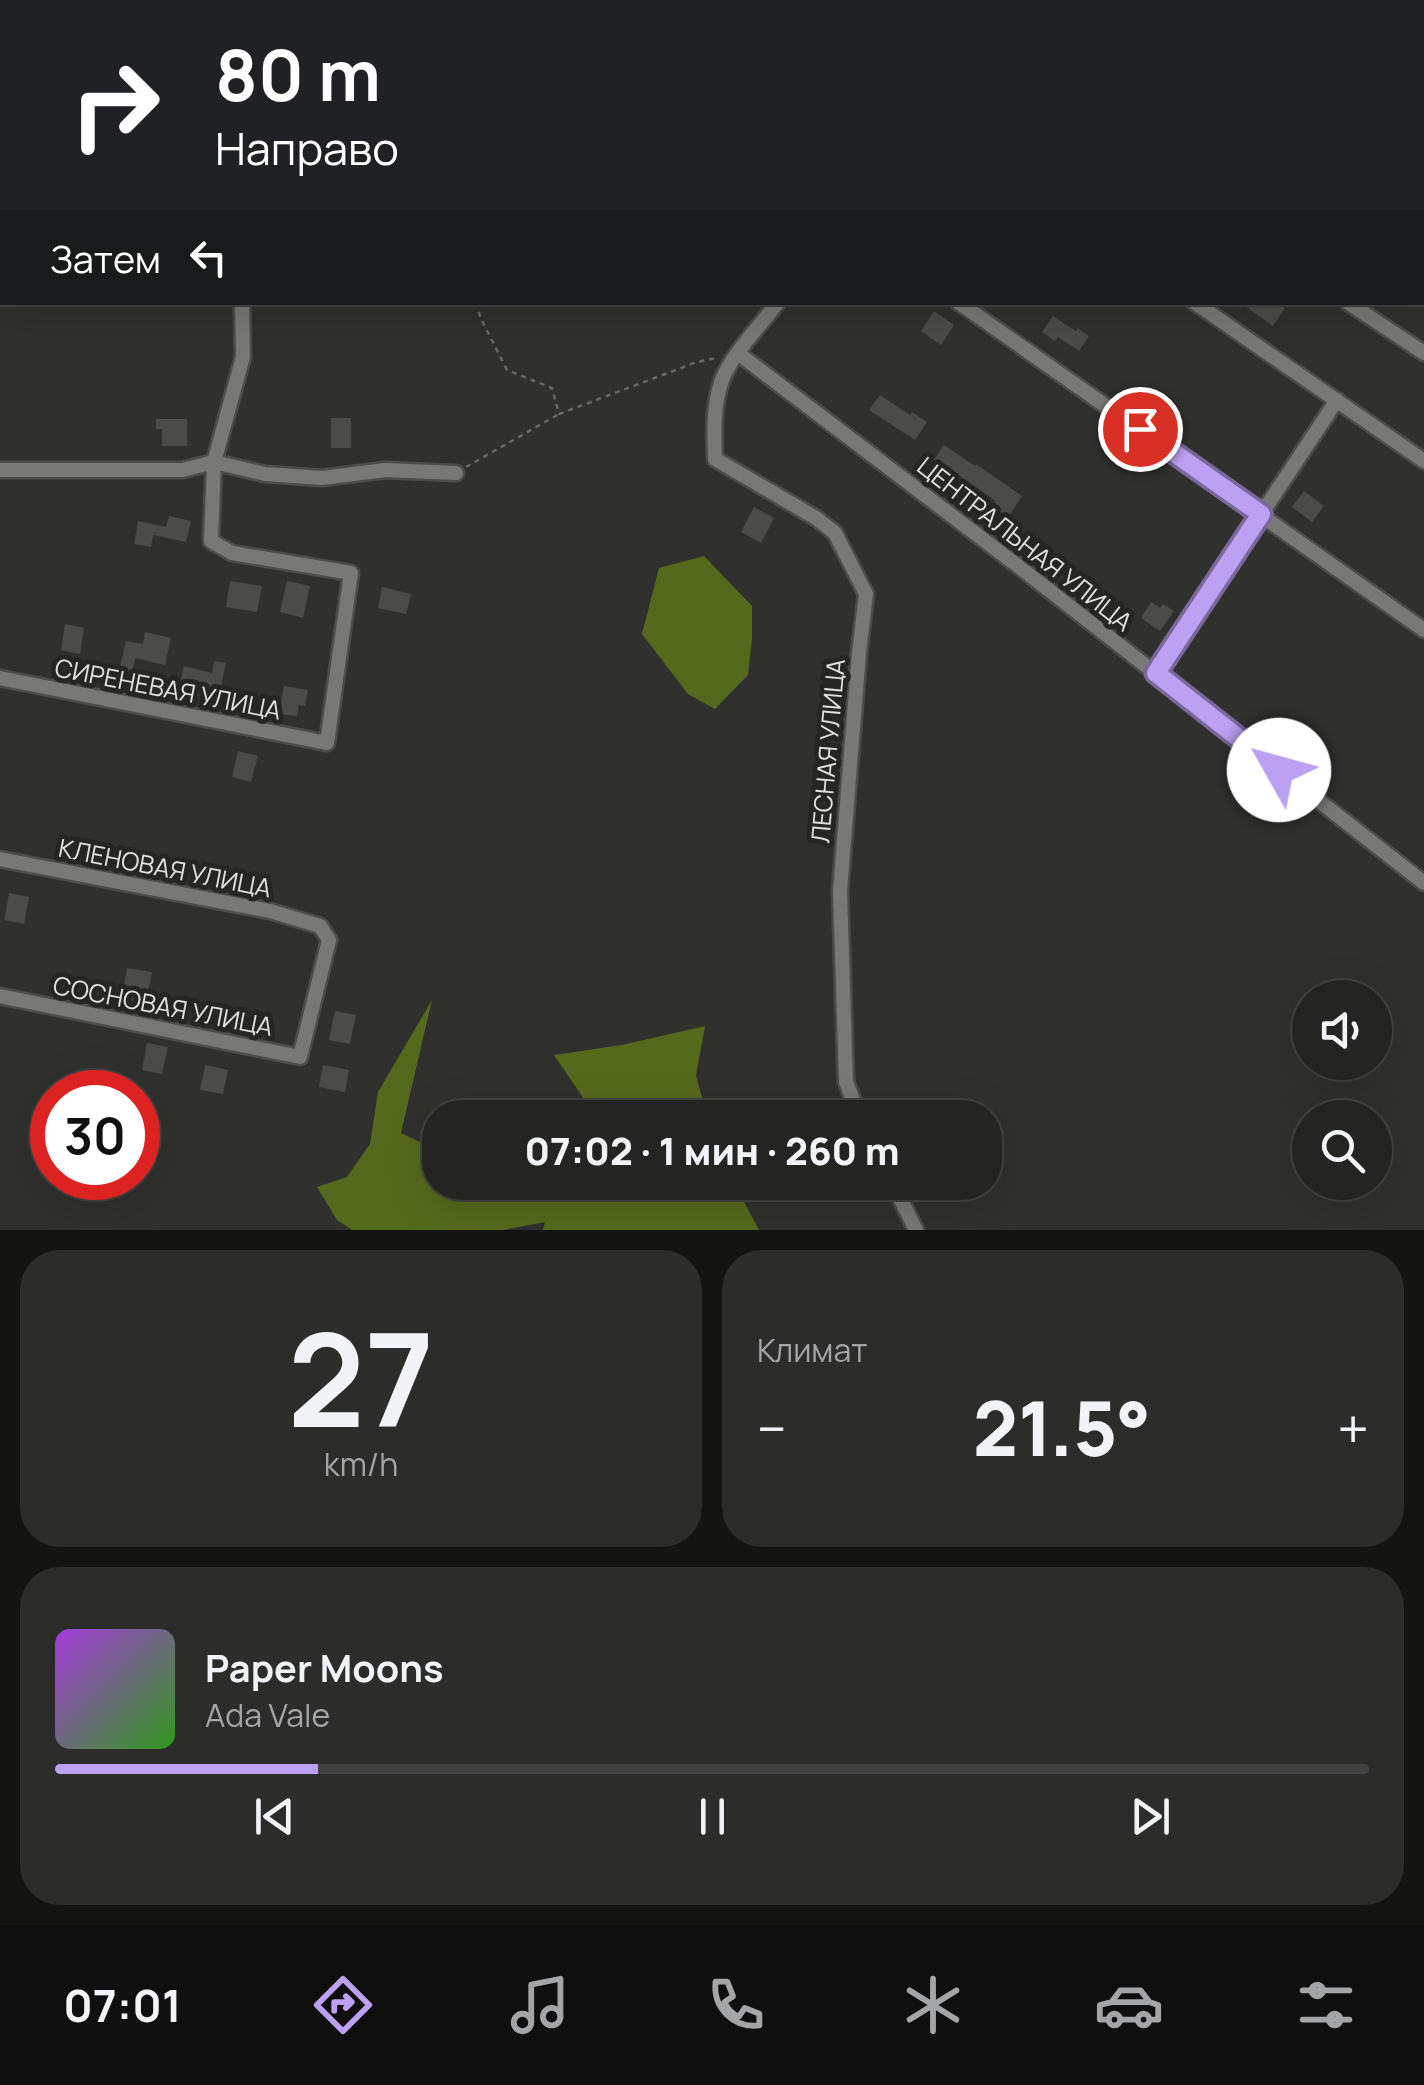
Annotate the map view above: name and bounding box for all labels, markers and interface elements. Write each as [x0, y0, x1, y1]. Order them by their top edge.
text: 80 m [215, 26, 381, 122]
icon: right [50, 40, 180, 170]
text: Направо [215, 117, 399, 179]
icon: left [181, 230, 236, 285]
text: Затем [50, 232, 161, 284]
pin [1098, 387, 1183, 472]
icon: arrive [1113, 402, 1168, 457]
street label: ЦЕНТРАЛЬНАЯ УЛИЦА [910, 448, 1140, 639]
street label: СИРЕНЕВАЯ УЛИЦА [52, 649, 284, 728]
street label: ЛЕСНАЯ УЛИЦА [802, 657, 853, 845]
position arrow [1227, 718, 1331, 822]
street label: КЛЕНОВАЯ УЛИЦА [56, 830, 275, 905]
street label: СОСНОВАЯ УЛИЦА [50, 967, 276, 1044]
map controls [1292, 980, 1392, 1200]
button: sound [1292, 980, 1392, 1080]
speed limit sign: 30 [30, 1070, 160, 1200]
button: search [1292, 1100, 1392, 1200]
text: 07:02 · 1 мин · 260 m [524, 1124, 900, 1176]
text: 27 [288, 1288, 434, 1466]
text: Климат [757, 1328, 867, 1372]
text: 21.5° [973, 1376, 1151, 1479]
text: − [757, 1390, 787, 1466]
text: + [1337, 1390, 1369, 1466]
text: km/h [324, 1442, 398, 1486]
text: Paper Moons [205, 1641, 444, 1693]
text: Ada Vale [205, 1693, 330, 1737]
icon: previous [247, 1789, 302, 1844]
icon: pause [685, 1789, 740, 1844]
icon: next [1123, 1789, 1178, 1844]
icon: directions [308, 1970, 378, 2040]
icon: music [505, 1970, 575, 2040]
icon: phone [701, 1970, 771, 2040]
icon: climate [898, 1970, 968, 2040]
icon: car [1094, 1970, 1164, 2040]
icon: filters [1291, 1970, 1361, 2040]
text: 07:01 [63, 1974, 182, 2036]

